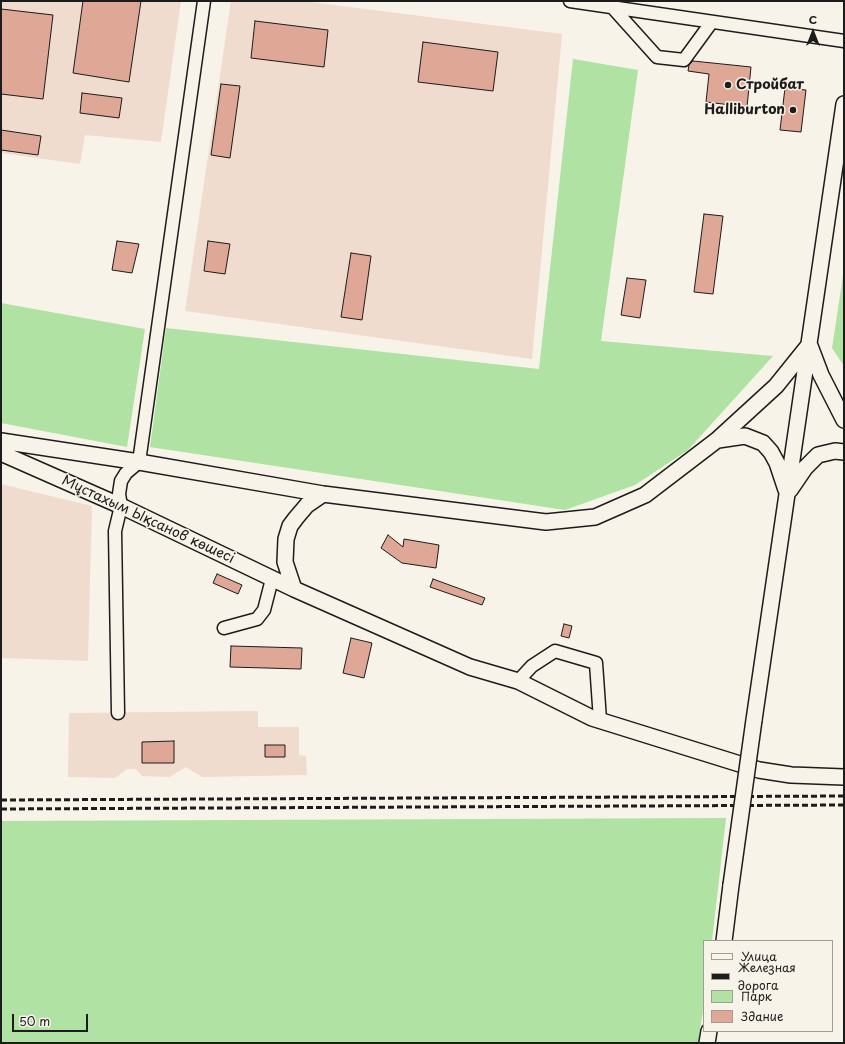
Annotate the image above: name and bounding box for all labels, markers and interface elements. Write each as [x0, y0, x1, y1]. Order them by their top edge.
text: С [809, 11, 817, 28]
north arrow [793, 12, 833, 52]
place label: Стройбат [736, 77, 804, 93]
marker: Стройбат [723, 80, 733, 90]
place label: Halliburton [704, 102, 785, 118]
marker: Halliburton [788, 105, 798, 115]
street label: Мұстахым Ықсанов көшесі [59, 472, 237, 568]
legend [703, 940, 833, 1032]
text: Улица [741, 947, 777, 965]
text: Железная дорога [738, 958, 796, 994]
text: Парк [741, 987, 772, 1005]
scale bar [14, 1006, 90, 1032]
text: Здание [741, 1007, 783, 1025]
text: 50 m [19, 1012, 50, 1030]

